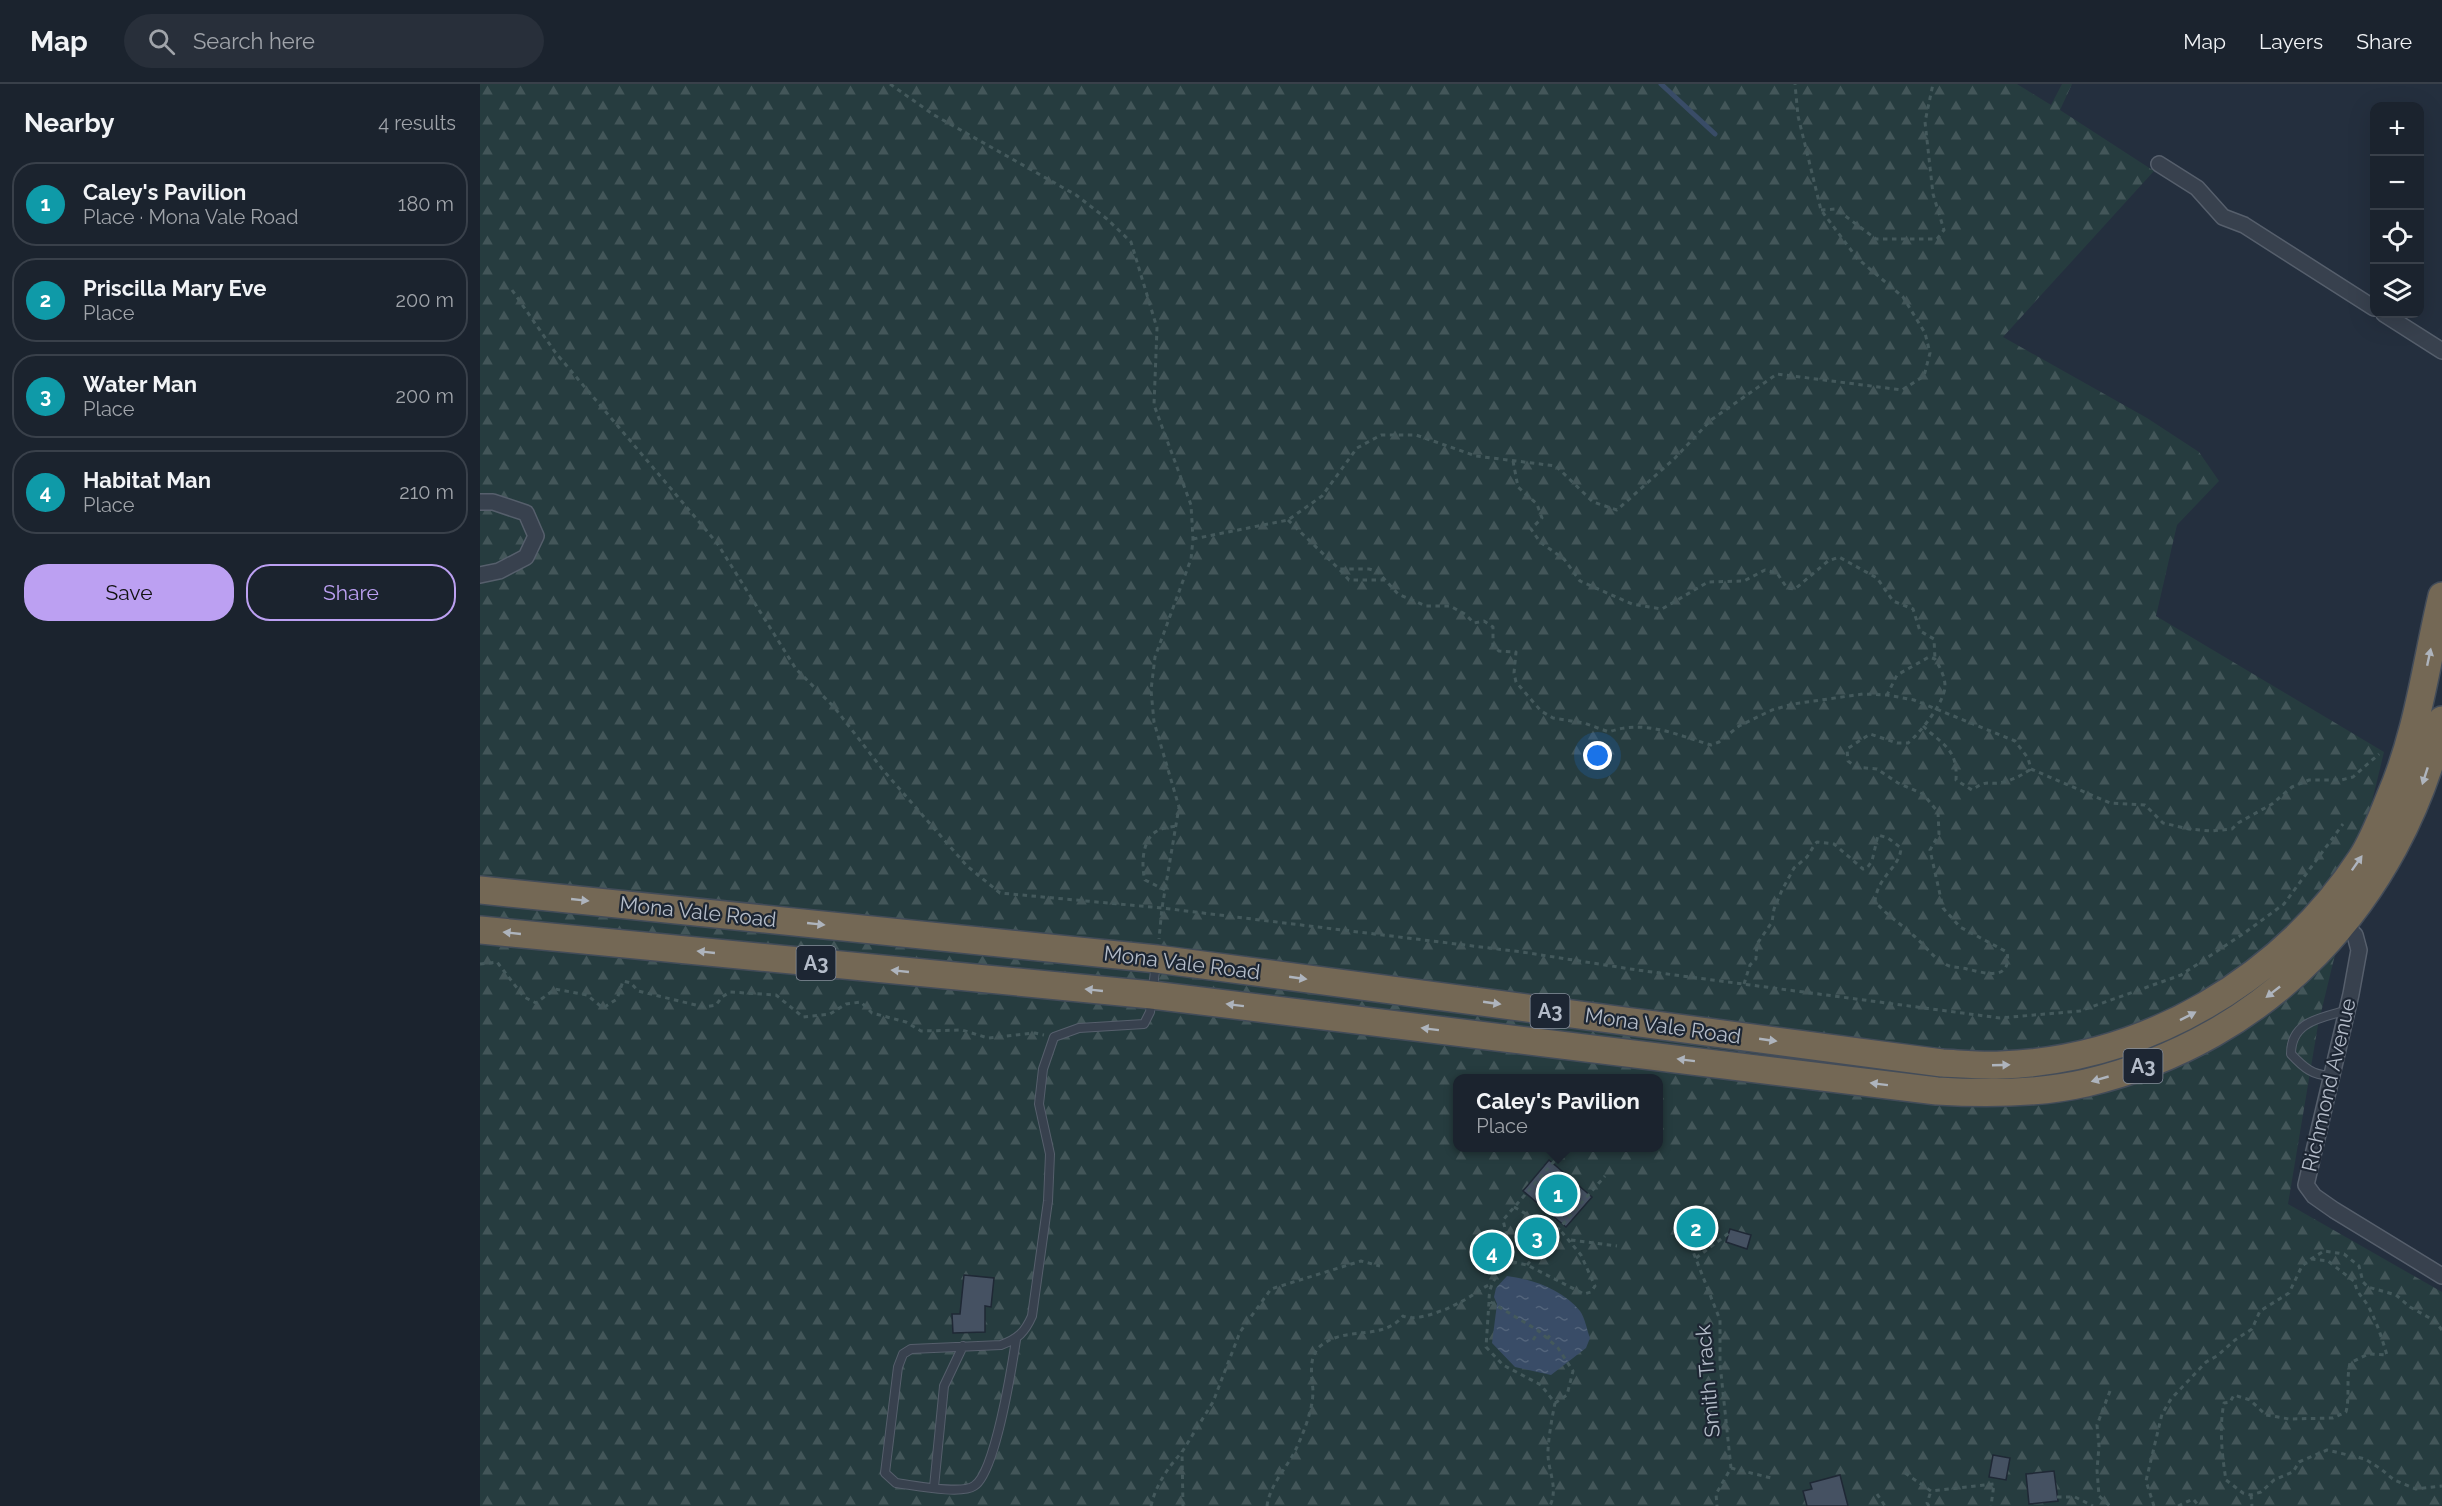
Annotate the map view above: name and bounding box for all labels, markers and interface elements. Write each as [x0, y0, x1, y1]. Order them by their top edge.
search box [124, 14, 544, 68]
text: Map [30, 25, 88, 58]
icon: search [145, 25, 178, 58]
text: Search here [193, 28, 315, 54]
text: Map [2183, 29, 2226, 54]
text: Layers [2259, 29, 2323, 54]
text: Share [2356, 29, 2412, 54]
map controls [2370, 102, 2424, 318]
button: + [2370, 102, 2424, 156]
text: Nearby [24, 108, 114, 138]
text: 4 results [378, 111, 456, 135]
button: − [2370, 156, 2424, 210]
text: Caley's Pavilion [83, 179, 246, 205]
text: 1 [41, 192, 50, 216]
text: 180 m [398, 192, 454, 216]
text: Place · Mona Vale Road [83, 205, 298, 229]
button: locate [2370, 210, 2424, 264]
button: layers [2370, 264, 2424, 318]
text: Priscilla Mary Eve [83, 275, 266, 301]
text: 2 [40, 288, 51, 312]
text: 200 m [396, 288, 454, 312]
text: Place [83, 301, 134, 325]
text: Water Man [83, 371, 197, 397]
text: 3 [40, 384, 51, 408]
text: 200 m [396, 384, 454, 408]
text: Place [83, 397, 134, 421]
text: Habitat Man [83, 467, 211, 493]
text: 4 [40, 480, 51, 504]
text: 210 m [399, 480, 454, 504]
text: Place [83, 493, 134, 517]
button: Save [24, 564, 234, 621]
button: Share [246, 564, 456, 621]
one-way arrow [2425, 647, 2434, 666]
your location [1583, 741, 1612, 770]
one-way arrow [2420, 767, 2430, 785]
one-way arrow [2351, 855, 2363, 871]
street label: Mona Vale Road [618, 891, 778, 932]
one-way arrow [571, 895, 590, 905]
one-way arrow [806, 919, 825, 929]
one-way arrow [502, 928, 521, 938]
street label: Mona Vale Road [1102, 941, 1262, 985]
road number: A3 [796, 946, 836, 980]
one-way arrow [696, 947, 715, 957]
one-way arrow [890, 966, 909, 976]
one-way arrow [1289, 973, 1308, 982]
one-way arrow [1084, 985, 1103, 995]
one-way arrow [2265, 986, 2280, 998]
road number: A3 [1530, 994, 1570, 1028]
street label: Richmond Avenue [2296, 996, 2361, 1174]
one-way arrow [1482, 999, 1501, 1008]
one-way arrow [1225, 1001, 1244, 1010]
street label: Mona Vale Road [1583, 1002, 1743, 1049]
one-way arrow [2179, 1011, 2196, 1020]
one-way arrow [1420, 1024, 1439, 1034]
one-way arrow [1759, 1036, 1778, 1045]
road number: A3 [2124, 1049, 2162, 1083]
one-way arrow [1676, 1056, 1695, 1065]
one-way arrow [1991, 1060, 2010, 1069]
popup [1453, 1074, 1663, 1152]
one-way arrow [2091, 1075, 2109, 1084]
one-way arrow [1870, 1079, 1889, 1089]
text: Caley's Pavilion [1476, 1088, 1640, 1114]
text: Place [1476, 1114, 1528, 1138]
pin: 1 [1538, 1172, 1578, 1216]
pin: 2 [1676, 1206, 1716, 1250]
pin: 3 [1518, 1214, 1556, 1260]
pin: 4 [1472, 1230, 1512, 1274]
street label: Smith Track [1690, 1324, 1725, 1438]

